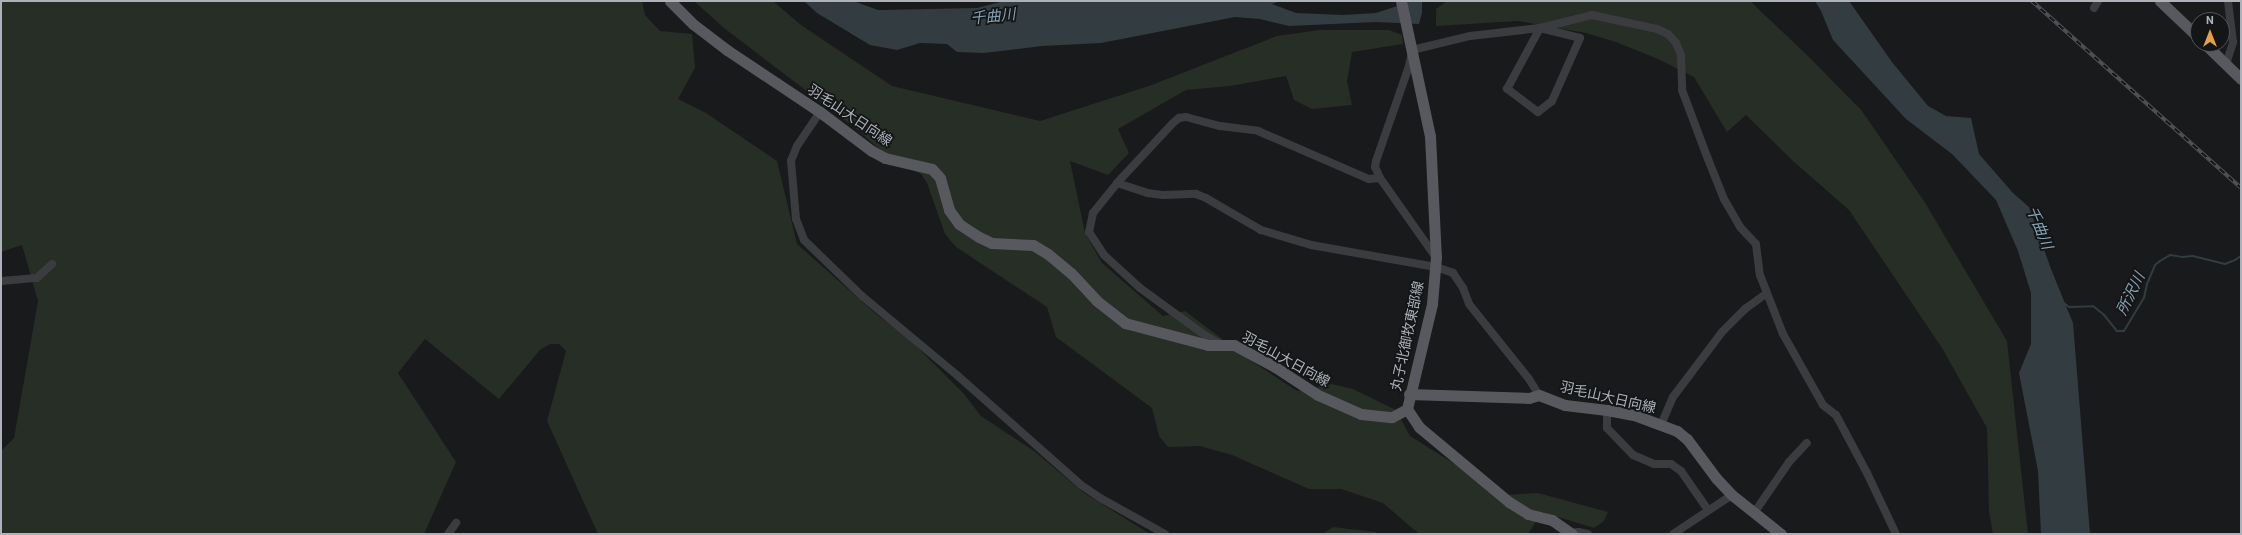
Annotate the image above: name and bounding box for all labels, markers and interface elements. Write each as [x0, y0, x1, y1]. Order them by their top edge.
water label: 千曲川 [970, 6, 1016, 28]
north arrow [2190, 12, 2230, 52]
text: N [2206, 14, 2214, 27]
street label: 羽毛山大日向線 [805, 81, 895, 149]
water label: 千曲川 [2022, 204, 2056, 252]
water label: 所沢川 [2113, 270, 2149, 318]
street label: 丸子北御牧東部線 [1387, 279, 1427, 393]
street label: 羽毛山大日向線 [1239, 328, 1333, 390]
street label: 羽毛山大日向線 [1558, 378, 1658, 416]

